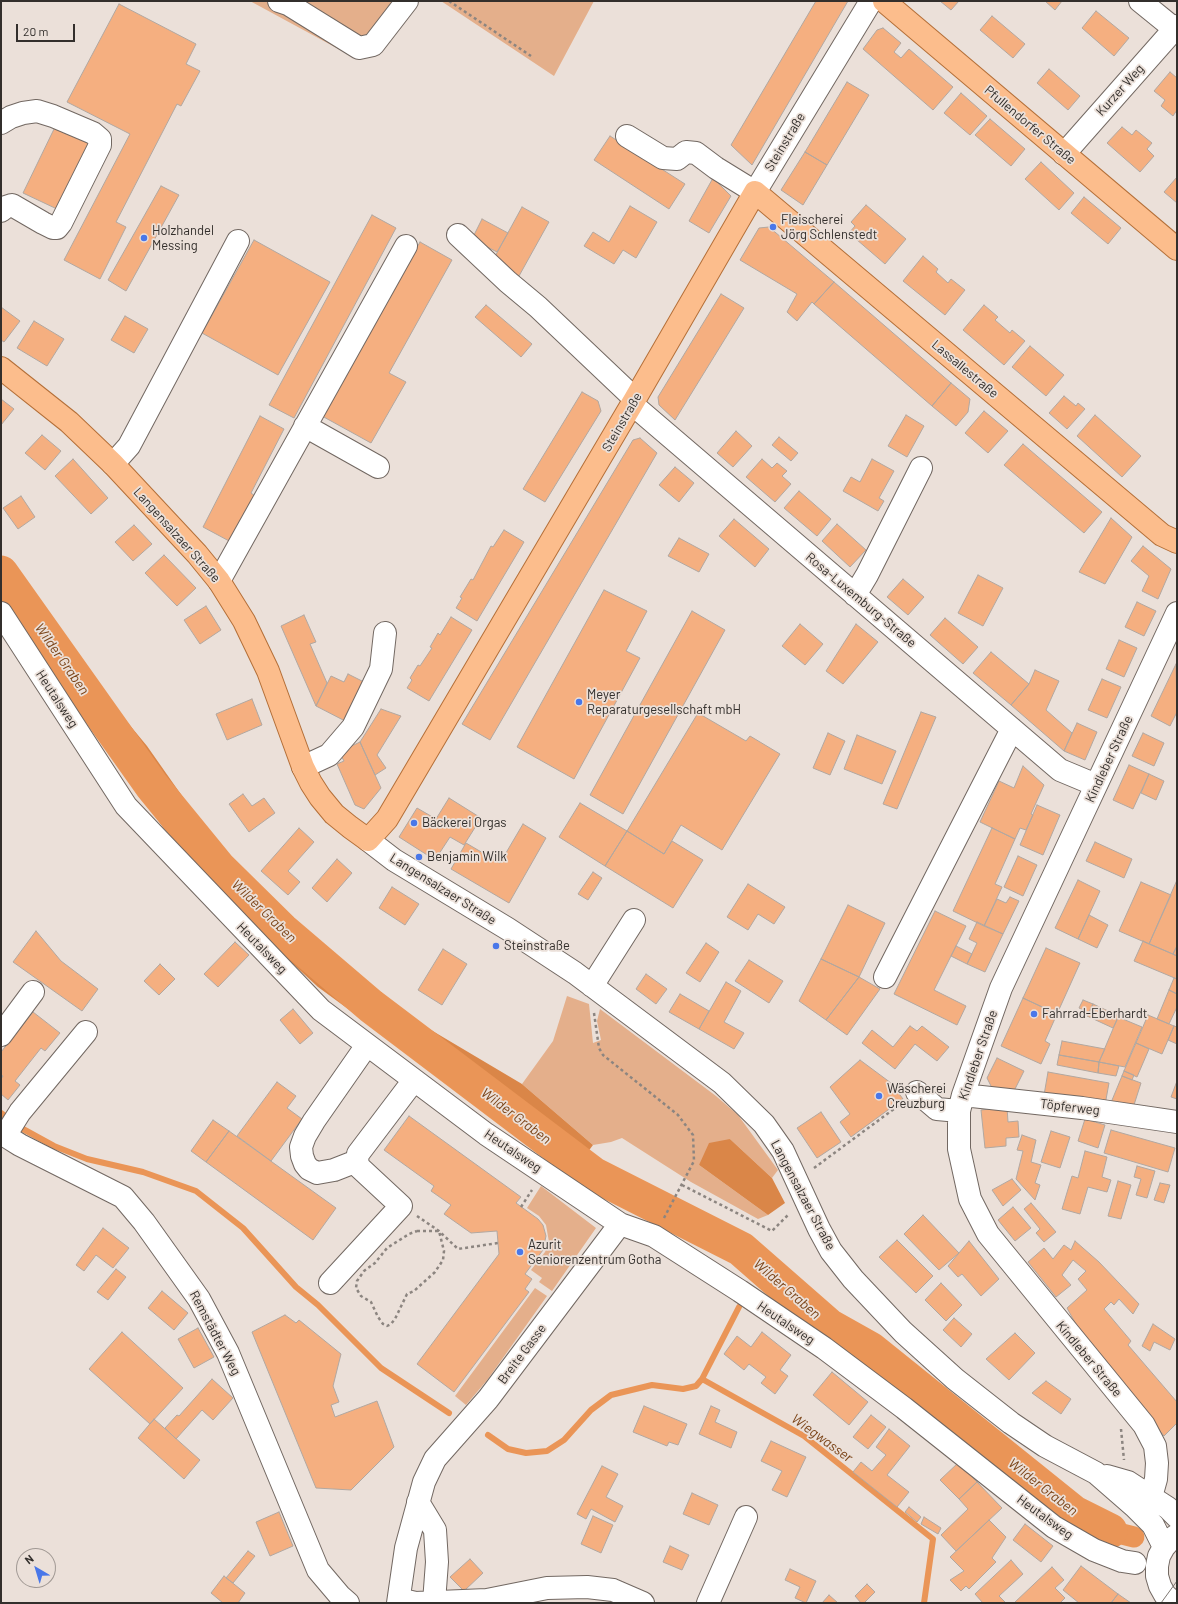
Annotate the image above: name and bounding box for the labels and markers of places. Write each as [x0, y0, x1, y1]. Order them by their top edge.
place label: Fleischerei Jörg Schlenstedt [781, 212, 877, 243]
marker: Fleischerei Jörg Schlenstedt [768, 222, 778, 232]
place label: Holzhandel Messing [152, 223, 214, 254]
marker: Holzhandel Messing [139, 233, 149, 243]
place label: Meyer Reparaturgesellschaft mbH [587, 687, 741, 718]
marker: Meyer Reparaturgesellschaft mbH [574, 697, 584, 707]
place label: Bäckerei Orgas [422, 815, 507, 831]
marker: Bäckerei Orgas [409, 818, 419, 828]
place label: Benjamin Wilk [427, 849, 507, 865]
marker: Benjamin Wilk [414, 852, 424, 862]
place label: Steinstraße [504, 938, 570, 954]
marker: Steinstraße [491, 941, 501, 951]
place label: Fahrrad-Eberhardt [1042, 1006, 1148, 1022]
marker: Fahrrad-Eberhardt [1029, 1009, 1039, 1019]
place label: Wäscherei Creuzburg [887, 1081, 946, 1112]
marker: Wäscherei Creuzburg [874, 1091, 884, 1101]
place label: Azurit Seniorenzentrum Gotha [528, 1237, 661, 1268]
marker: Azurit Seniorenzentrum Gotha [515, 1247, 525, 1257]

